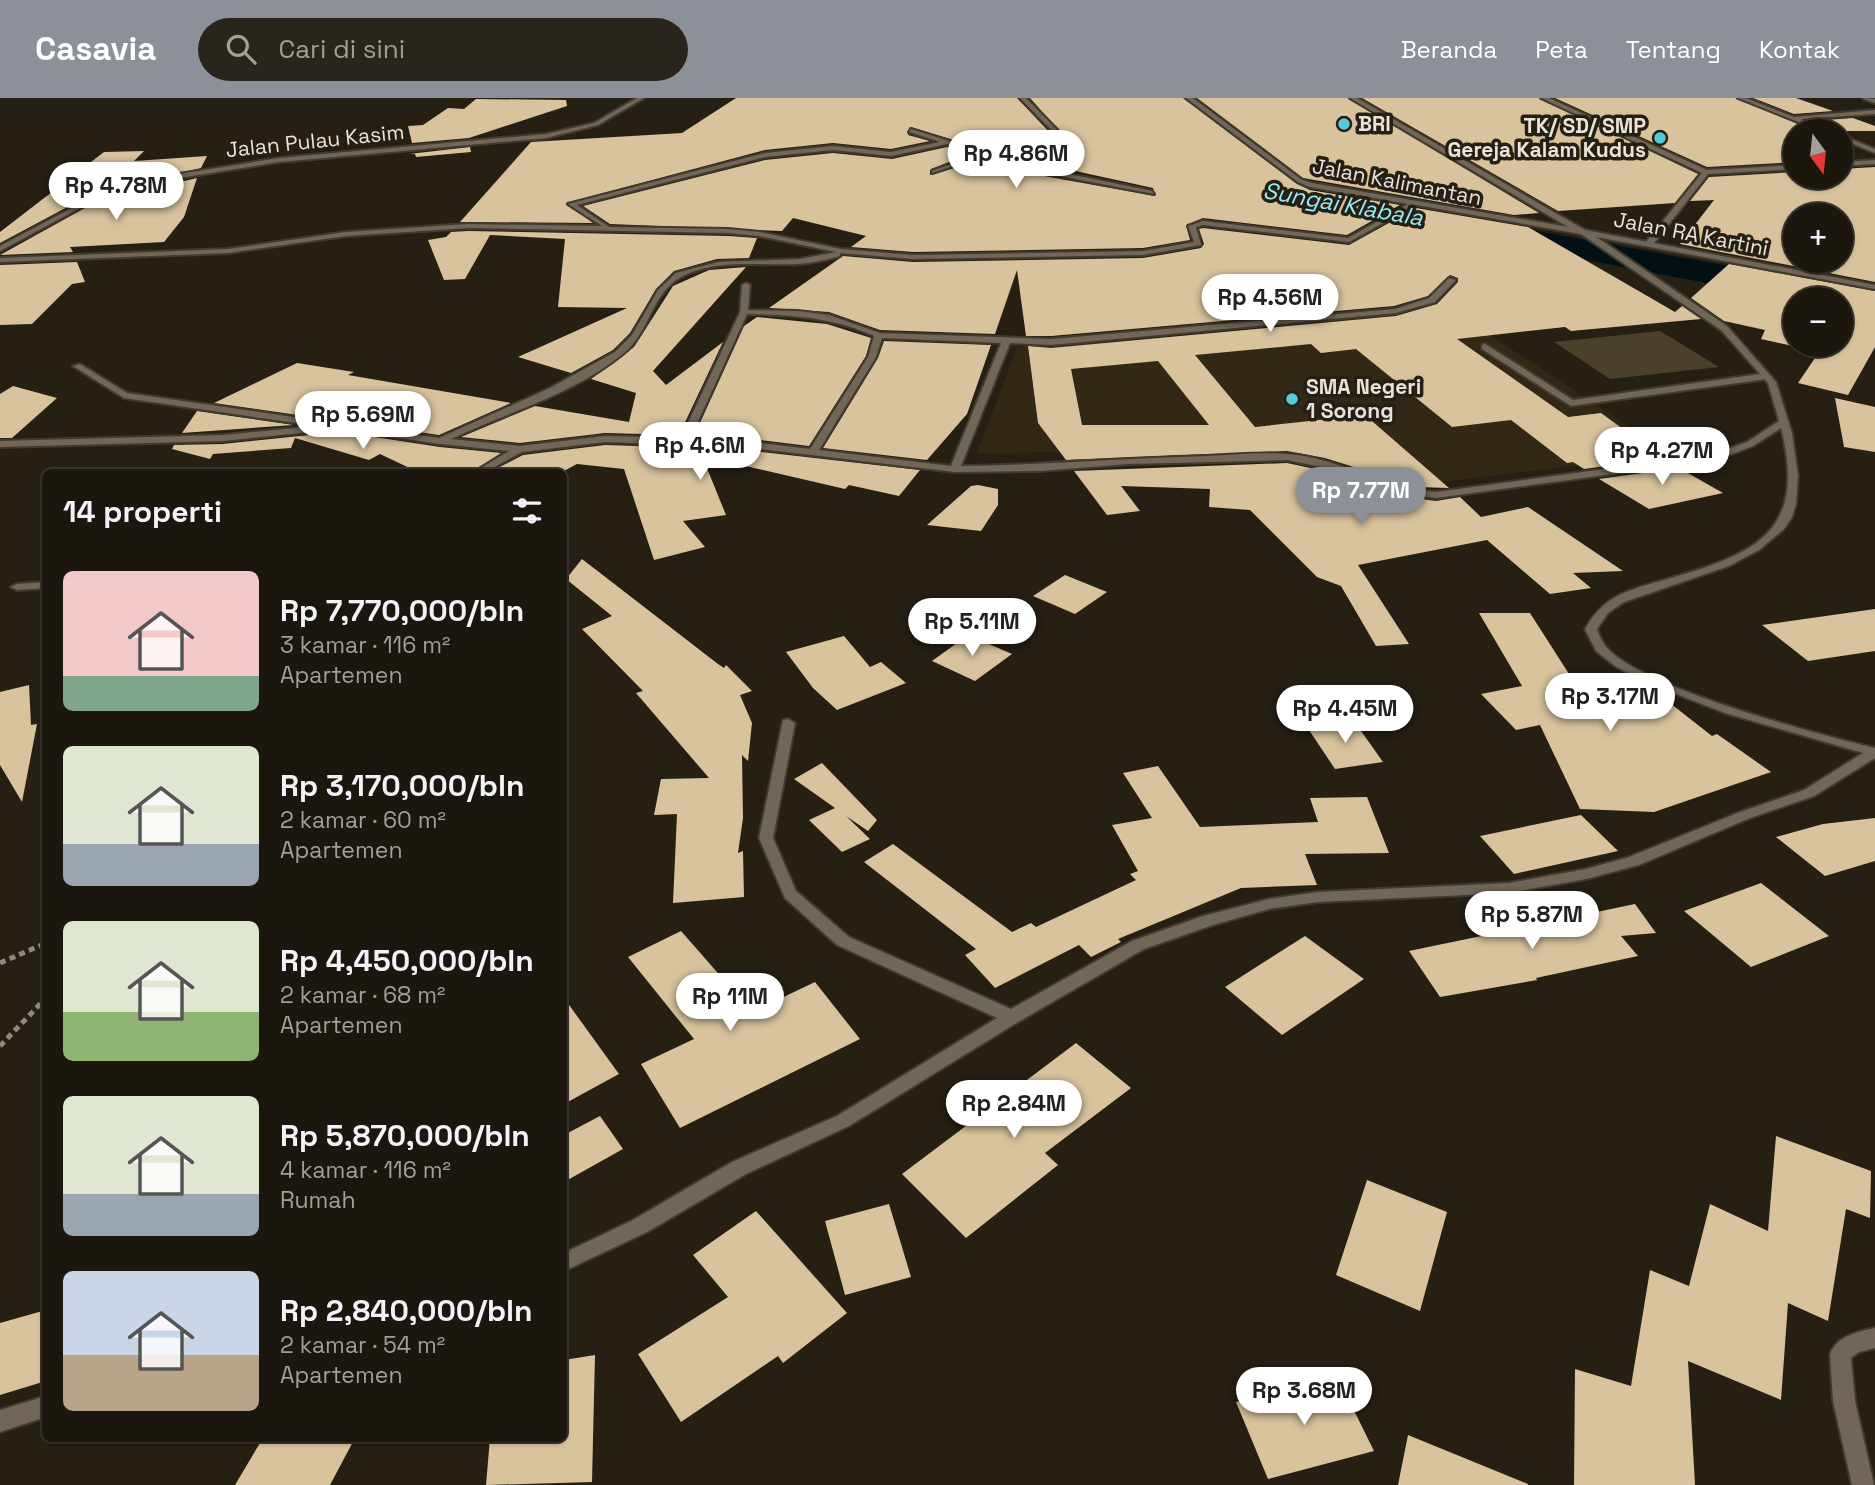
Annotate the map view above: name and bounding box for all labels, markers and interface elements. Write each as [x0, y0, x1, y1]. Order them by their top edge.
search box [198, 18, 688, 81]
text: Casavia [35, 28, 156, 70]
icon: search [222, 30, 260, 68]
text: Cari di sini [278, 32, 405, 66]
text: Beranda [1401, 34, 1497, 65]
text: Peta [1535, 34, 1588, 65]
text: Tentang [1626, 34, 1721, 65]
text: Kontak [1759, 34, 1840, 65]
place label: BRI [1358, 110, 1391, 137]
place label: TK/ SD/ SMP Gereja Kalam Kudus [1447, 112, 1646, 163]
marker: BRI [1336, 116, 1352, 132]
street label: Jalan Pulau Kasim [224, 118, 406, 163]
north arrow [1783, 119, 1853, 189]
map controls [1783, 119, 1853, 357]
pin: Rp 4.86M [944, 130, 1088, 190]
marker: TK/ SD/ SMP Gereja Kalam Kudus [1652, 130, 1668, 146]
text: Rp 4.86M [964, 138, 1068, 168]
street label: Jalan Kalimantan [1310, 152, 1484, 211]
pin: Rp 4.78M [44, 162, 188, 222]
text: Rp 4.78M [65, 170, 167, 200]
water label: Sungai Klabala [1261, 175, 1426, 233]
button: + [1783, 203, 1853, 273]
street label: Jalan RA Kartini [1612, 205, 1771, 262]
pin: Rp 4.56M [1198, 274, 1342, 334]
text: Rp 4.56M [1218, 282, 1322, 312]
button: − [1783, 287, 1853, 357]
place label: SMA Negeri 1 Sorong [1306, 373, 1421, 424]
marker: SMA Negeri 1 Sorong [1284, 391, 1300, 407]
pin: Rp 5.69M [291, 392, 435, 451]
text: Rp 5.69M [311, 399, 415, 429]
pin: Rp 4.6M [635, 422, 765, 482]
pin: Rp 4.27M [1590, 428, 1734, 487]
text: Rp 4.6M [655, 430, 745, 460]
text: Rp 4.27M [1611, 435, 1714, 465]
pin: Rp 7.77M [1289, 468, 1433, 527]
text: Rp 7.77M [1312, 475, 1410, 505]
text: 14 properti [63, 492, 222, 531]
icon: filters [508, 492, 546, 530]
text: Rp 7,770,000/bln [280, 591, 524, 630]
pin: Rp 5.11M [900, 598, 1044, 658]
icon: home [119, 599, 203, 683]
text: Rp 5.11M [924, 606, 1020, 636]
text: 3 kamar · 116 m² [280, 630, 450, 660]
text: Apartemen [280, 660, 402, 690]
pin: Rp 3.17M [1538, 674, 1682, 733]
text: Rp 3.17M [1561, 681, 1659, 711]
pin: Rp 4.45M [1273, 686, 1417, 745]
text: Rp 4.45M [1292, 693, 1398, 723]
text: Rp 3,170,000/bln [280, 766, 524, 805]
icon: home [119, 774, 203, 858]
text: 2 kamar · 60 m² [280, 805, 446, 835]
text: Apartemen [280, 835, 402, 865]
pin: Rp 5.87M [1460, 892, 1604, 951]
text: Rp 5.87M [1481, 899, 1583, 929]
text: Rp 4,450,000/bln [280, 941, 534, 980]
icon: home [119, 949, 203, 1033]
pin: Rp 11M [673, 974, 787, 1033]
text: 2 kamar · 68 m² [280, 980, 445, 1010]
text: Rp 11M [692, 981, 768, 1011]
text: Apartemen [280, 1010, 402, 1040]
pin: Rp 2.84M [942, 1080, 1086, 1140]
text: Rp 2.84M [962, 1088, 1066, 1118]
text: Rp 5,870,000/bln [280, 1116, 530, 1155]
icon: home [119, 1124, 203, 1208]
text: 4 kamar · 116 m² [280, 1155, 451, 1185]
text: Rumah [280, 1185, 356, 1215]
text: Rp 2,840,000/bln [280, 1291, 533, 1330]
icon: home [119, 1299, 203, 1383]
text: 2 kamar · 54 m² [280, 1330, 445, 1360]
text: Apartemen [280, 1360, 402, 1390]
pin: Rp 3.68M [1232, 1368, 1376, 1427]
text: Rp 3.68M [1252, 1375, 1356, 1405]

